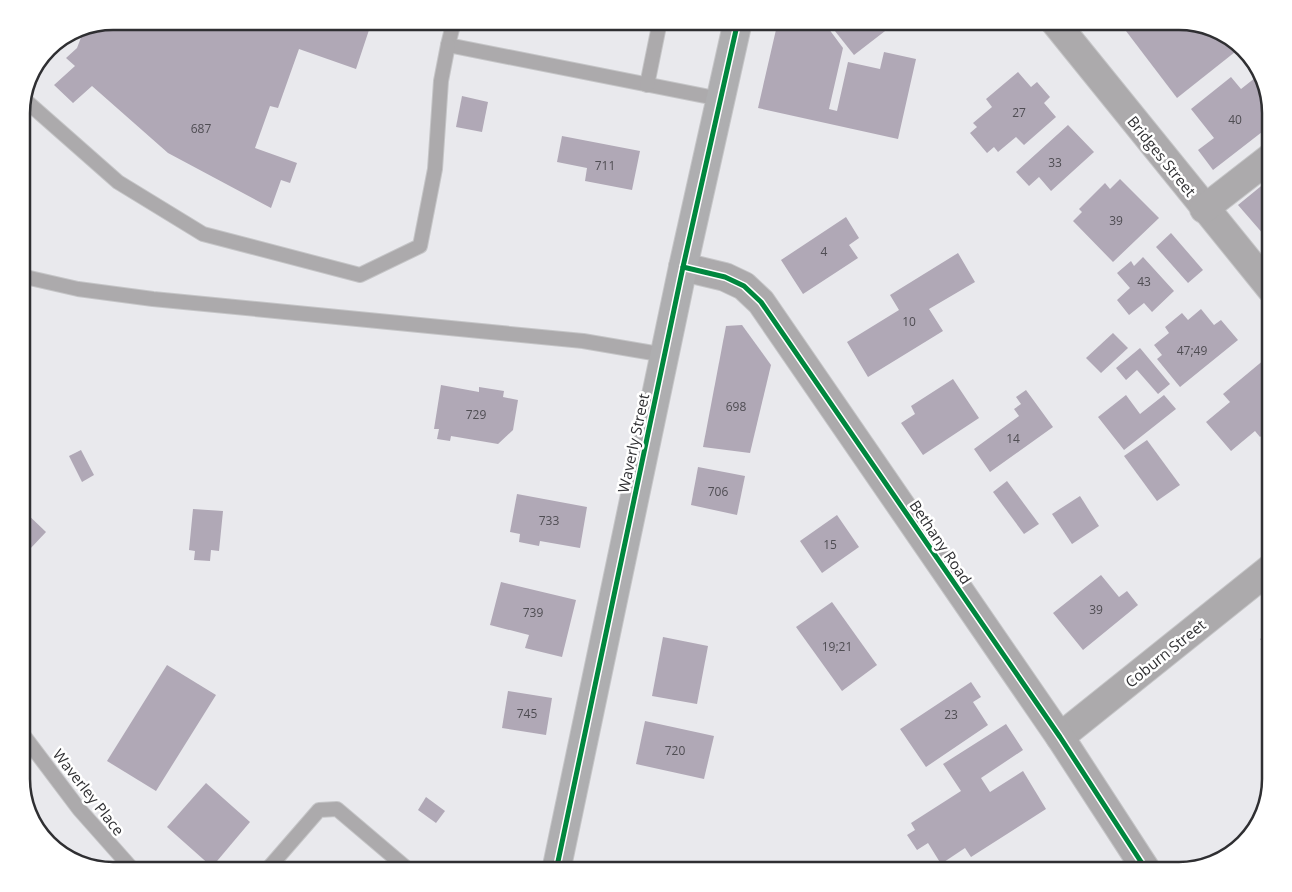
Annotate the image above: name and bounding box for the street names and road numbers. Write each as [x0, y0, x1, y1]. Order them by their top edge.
street label: Bridges Street [1123, 112, 1201, 200]
street label: Waverly Street [613, 391, 653, 495]
street label: Bethany Road [905, 496, 977, 588]
street label: Coburn Street [1121, 614, 1209, 692]
street label: Waverley Place [49, 745, 129, 839]

